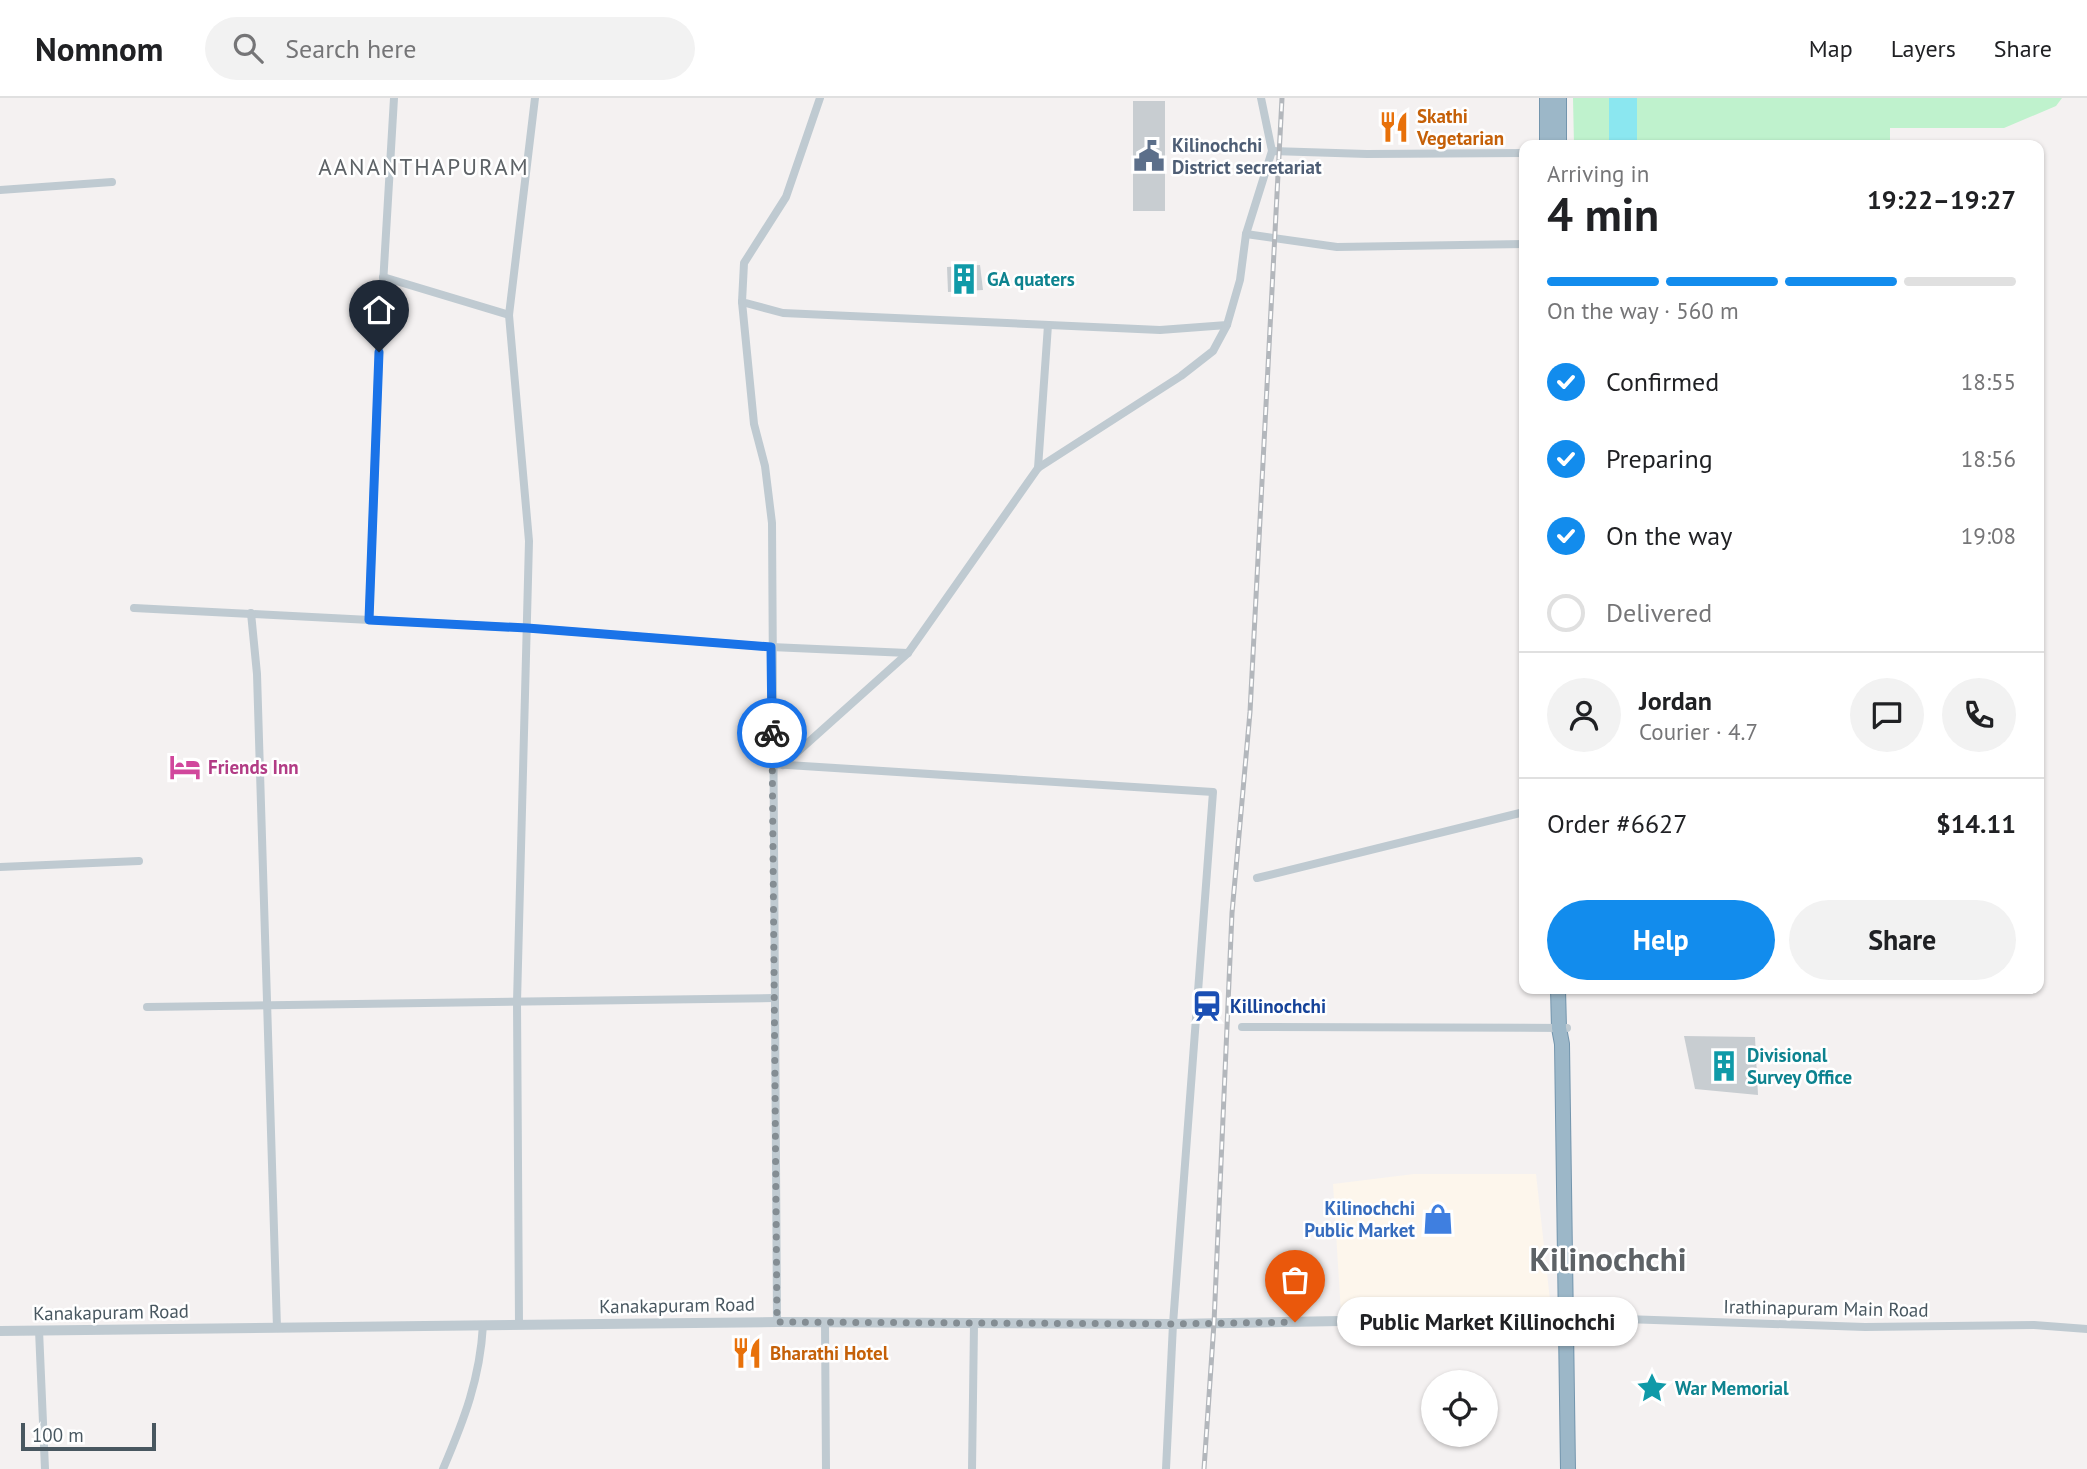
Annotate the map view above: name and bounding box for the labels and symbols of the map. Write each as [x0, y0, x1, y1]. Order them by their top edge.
place label: Skathi Vegetarian [1416, 104, 1504, 150]
restaurant icon: Skathi Vegetarian [1377, 110, 1411, 144]
place label: Kilinochchi District secretariat [1172, 133, 1322, 179]
public building icon: Kilinochchi District secretariat [1132, 139, 1166, 173]
district label: AANANTHAPURAM [318, 152, 530, 181]
building icon: GA quaters [947, 262, 981, 296]
place label: GA quaters [987, 267, 1075, 291]
pin [349, 280, 409, 352]
courier [737, 698, 807, 768]
hotel icon: Friends Inn [168, 750, 202, 784]
place label: Friends Inn [208, 755, 299, 779]
station icon: Killinochchi [1190, 989, 1224, 1023]
place label: Killinochchi [1230, 994, 1326, 1018]
place label: Divisional Survey Office [1747, 1043, 1852, 1089]
building icon: Divisional Survey Office [1707, 1049, 1741, 1083]
place label: Kilinochchi Public Market [1304, 1196, 1415, 1242]
shop icon: Kilinochchi Public Market [1421, 1202, 1455, 1236]
district label: Kilinochchi [1529, 1237, 1687, 1280]
pin [1265, 1250, 1325, 1322]
street label: Kanakapuram Road [599, 1292, 755, 1318]
street label: Irathinapuram Main Road [1723, 1294, 1929, 1322]
callout: Public Market Killinochchi [1337, 1298, 1638, 1346]
street label: Kanakapuram Road [33, 1299, 189, 1325]
restaurant icon: Bharathi Hotel [730, 1336, 764, 1370]
place label: Bharathi Hotel [770, 1341, 889, 1365]
place icon: War Memorial [1635, 1371, 1669, 1405]
place label: War Memorial [1675, 1376, 1789, 1400]
scale bar [21, 1420, 156, 1452]

